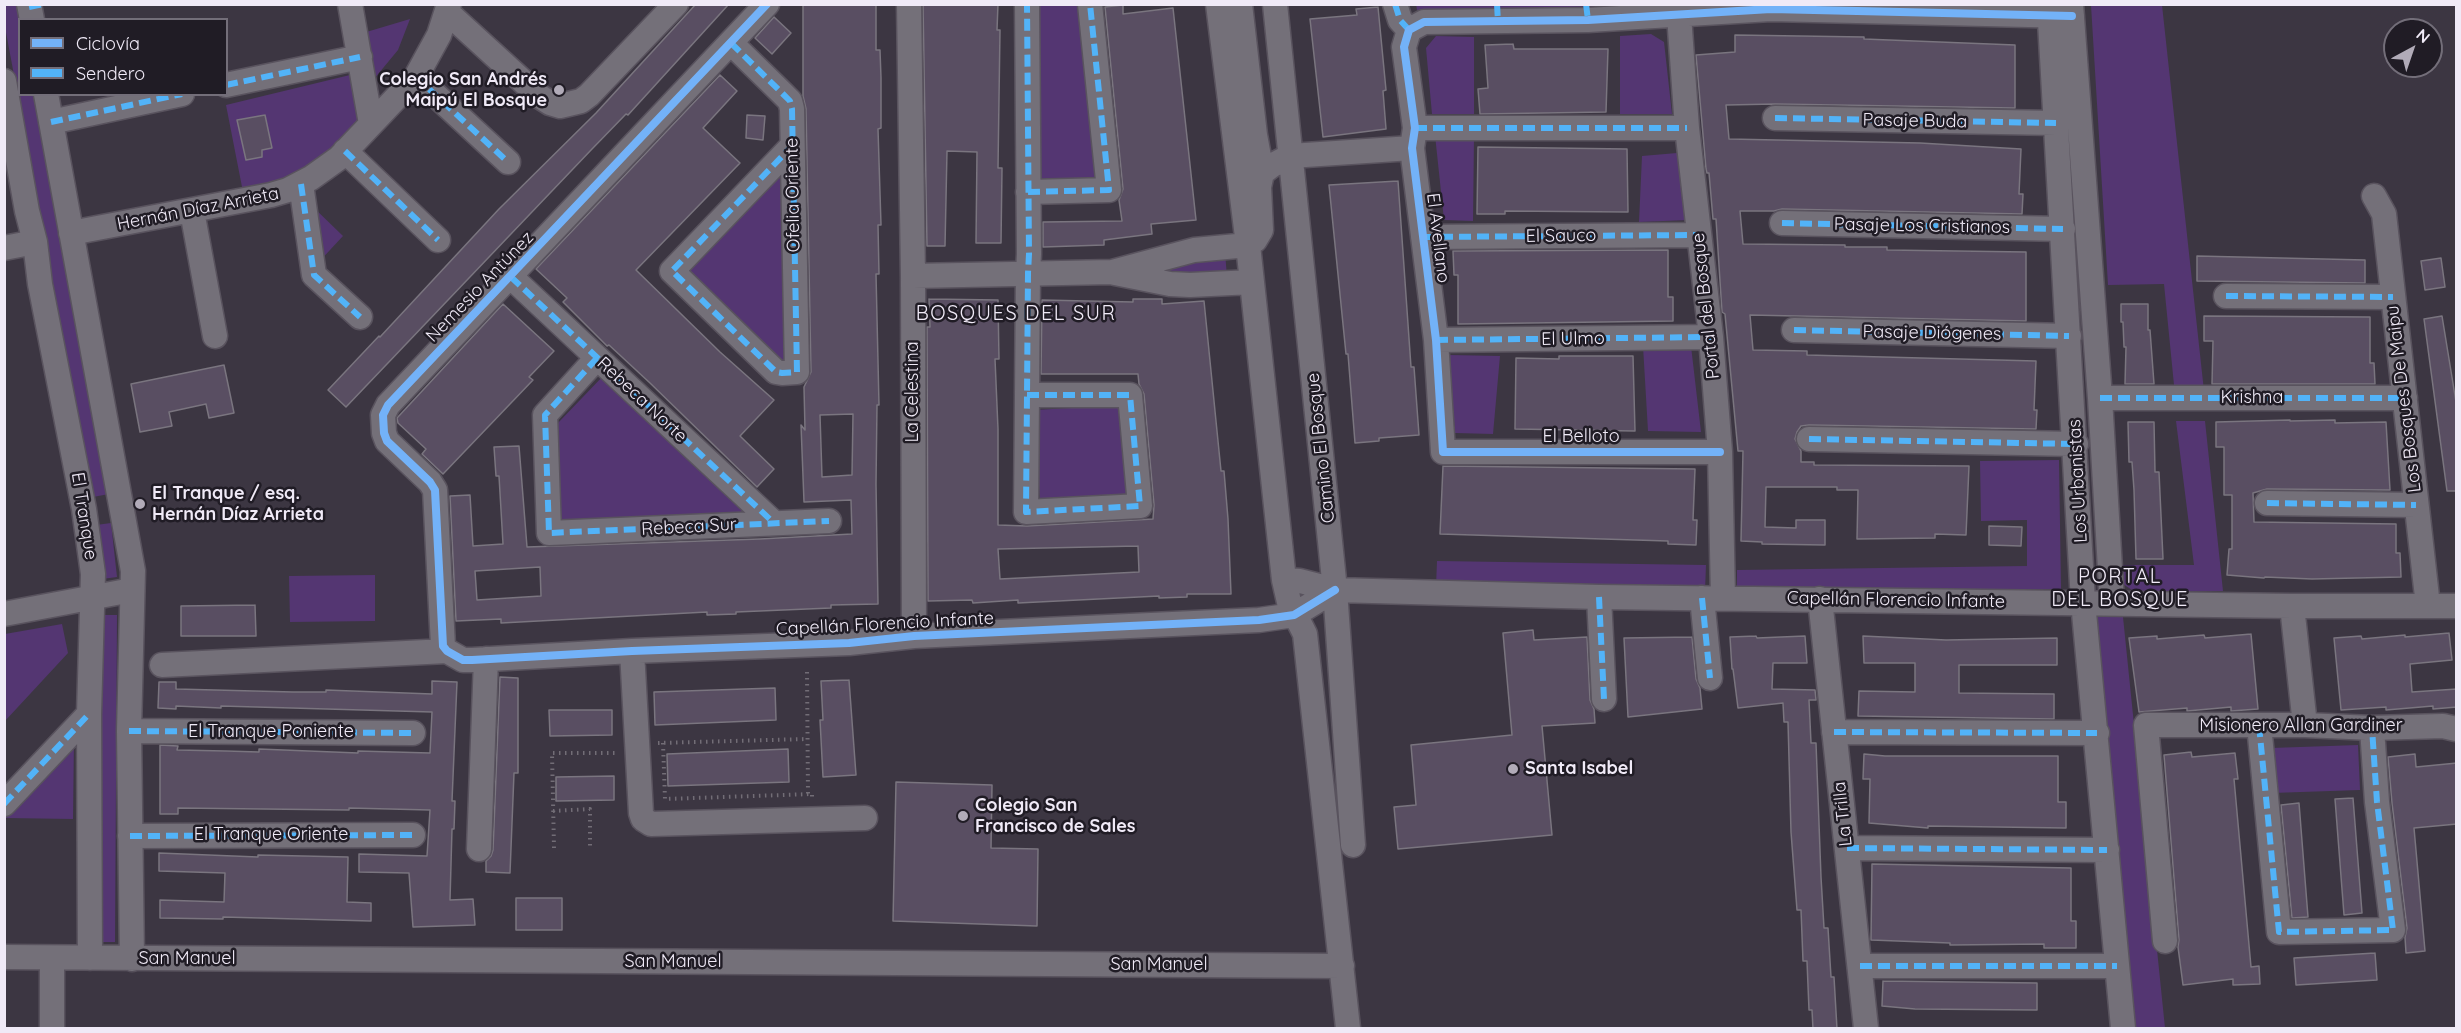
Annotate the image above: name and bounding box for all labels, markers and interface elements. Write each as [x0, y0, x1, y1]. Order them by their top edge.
legend [18, 18, 228, 96]
north arrow [2383, 18, 2443, 78]
text: N [2412, 24, 2434, 47]
text: Ciclovía [76, 32, 140, 55]
text: Sendero [76, 62, 145, 85]
place label: Colegio San Andrés Maipú El Bosque [379, 69, 547, 112]
marker: Colegio San Andrés Maipú El Bosque [552, 83, 566, 97]
street label: Pasaje Buda [1862, 109, 1968, 133]
street label: Ofelia Oriente [781, 137, 805, 253]
street label: Hernán Díaz Arrieta [115, 183, 281, 235]
street label: El Avellano [1422, 192, 1454, 284]
street label: Pasaje Los Cristianos [1834, 214, 2010, 238]
street label: El Sauco [1526, 225, 1596, 247]
street label: Nemesio Antúnez [422, 227, 538, 347]
street label: Portal del Bosque [1688, 232, 1724, 380]
district label: BOSQUES DEL SUR [916, 302, 1116, 326]
street label: Los Bosques De Maipu [2382, 304, 2426, 494]
street label: Pasaje Diógenes [1862, 321, 2002, 345]
street label: El Ulmo [1541, 328, 1605, 350]
street label: La Celestina [902, 341, 924, 443]
street label: Rebeca Norte [592, 353, 692, 447]
street label: Camino El Bosque [1302, 372, 1340, 524]
street label: Krishna [2221, 387, 2283, 409]
street label: Los Urbanistas [2064, 419, 2092, 543]
street label: El Belloto [1542, 426, 1620, 448]
street label: El Tranque [66, 471, 102, 561]
place label: El Tranque / esq. Hernán Díaz Arrieta [152, 483, 324, 526]
marker: El Tranque / esq. Hernán Díaz Arrieta [133, 497, 147, 511]
street label: Rebeca Sur [641, 514, 737, 540]
district label: PORTAL DEL BOSQUE [2051, 565, 2189, 612]
street label: Capellán Florencio Infante [1787, 587, 2005, 613]
street label: Capellán Florencio Infante [775, 608, 995, 640]
street label: Misionero Allan Gardiner [2199, 715, 2403, 737]
street label: El Tranque Poniente [188, 721, 354, 743]
place label: Santa Isabel [1525, 758, 1633, 780]
marker: Santa Isabel [1506, 762, 1520, 776]
street label: La Trilla [1829, 780, 1857, 848]
place label: Colegio San Francisco de Sales [975, 795, 1135, 838]
marker: Colegio San Francisco de Sales [956, 809, 970, 823]
street label: El Tranque Oriente [194, 824, 348, 846]
street label: San Manuel [138, 948, 236, 970]
street label: San Manuel [624, 951, 722, 973]
street label: San Manuel [1110, 954, 1208, 976]

